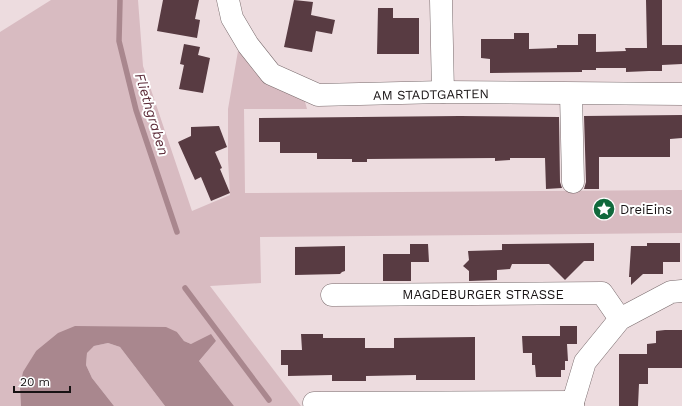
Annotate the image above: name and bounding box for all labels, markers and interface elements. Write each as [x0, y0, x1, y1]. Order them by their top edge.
water label: Fliethgraben [132, 71, 172, 157]
street label: AM STADTGARTEN [373, 86, 489, 103]
place icon: DreiEins [591, 196, 617, 222]
place label: DreiEins [620, 202, 672, 217]
street label: MAGDEBURGER STRASSE [402, 287, 564, 302]
scale bar [14, 368, 70, 394]
text: 20 m [20, 375, 50, 389]

